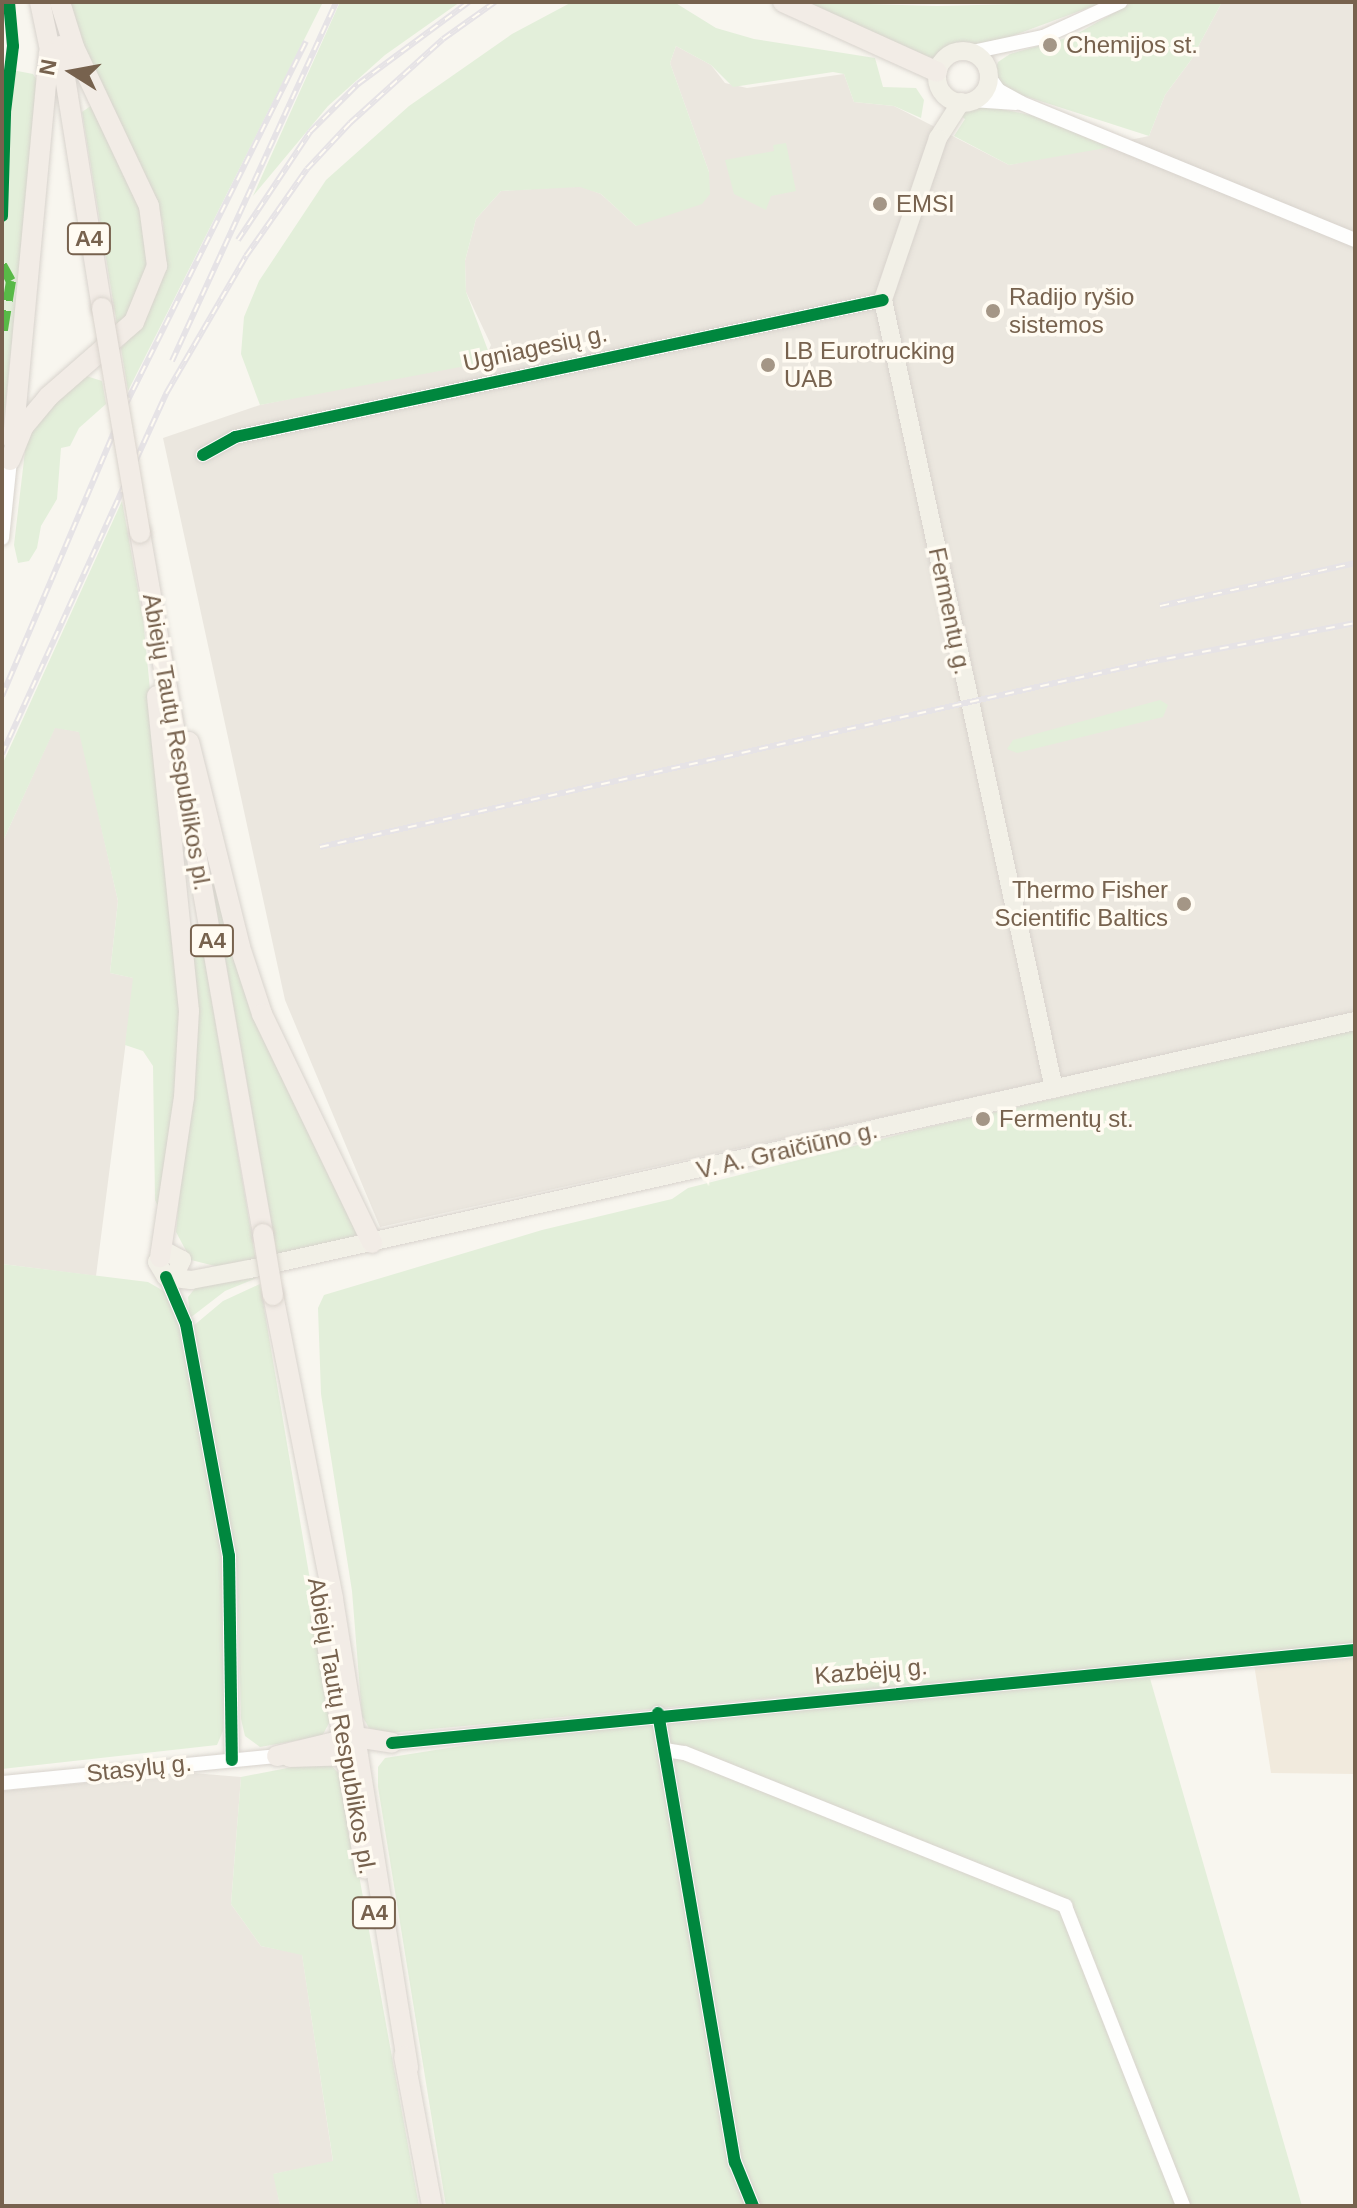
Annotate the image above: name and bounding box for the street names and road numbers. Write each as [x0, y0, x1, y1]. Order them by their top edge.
road number: A4 [65, 221, 113, 257]
street label: Ugniagesių g. [460, 319, 610, 377]
street label: Fermentų g. [922, 545, 978, 677]
street label: Abiejų Tautų Respublikos pl. [137, 591, 217, 893]
road number: A4 [188, 923, 236, 959]
street label: V. A. Graičiūno g. [693, 1115, 881, 1185]
street label: Abiejų Tautų Respublikos pl. [302, 1575, 382, 1877]
street label: Kazbėjų g. [813, 1652, 929, 1690]
street label: Stasylų g. [85, 1748, 193, 1788]
road number: A4 [350, 1895, 398, 1931]

